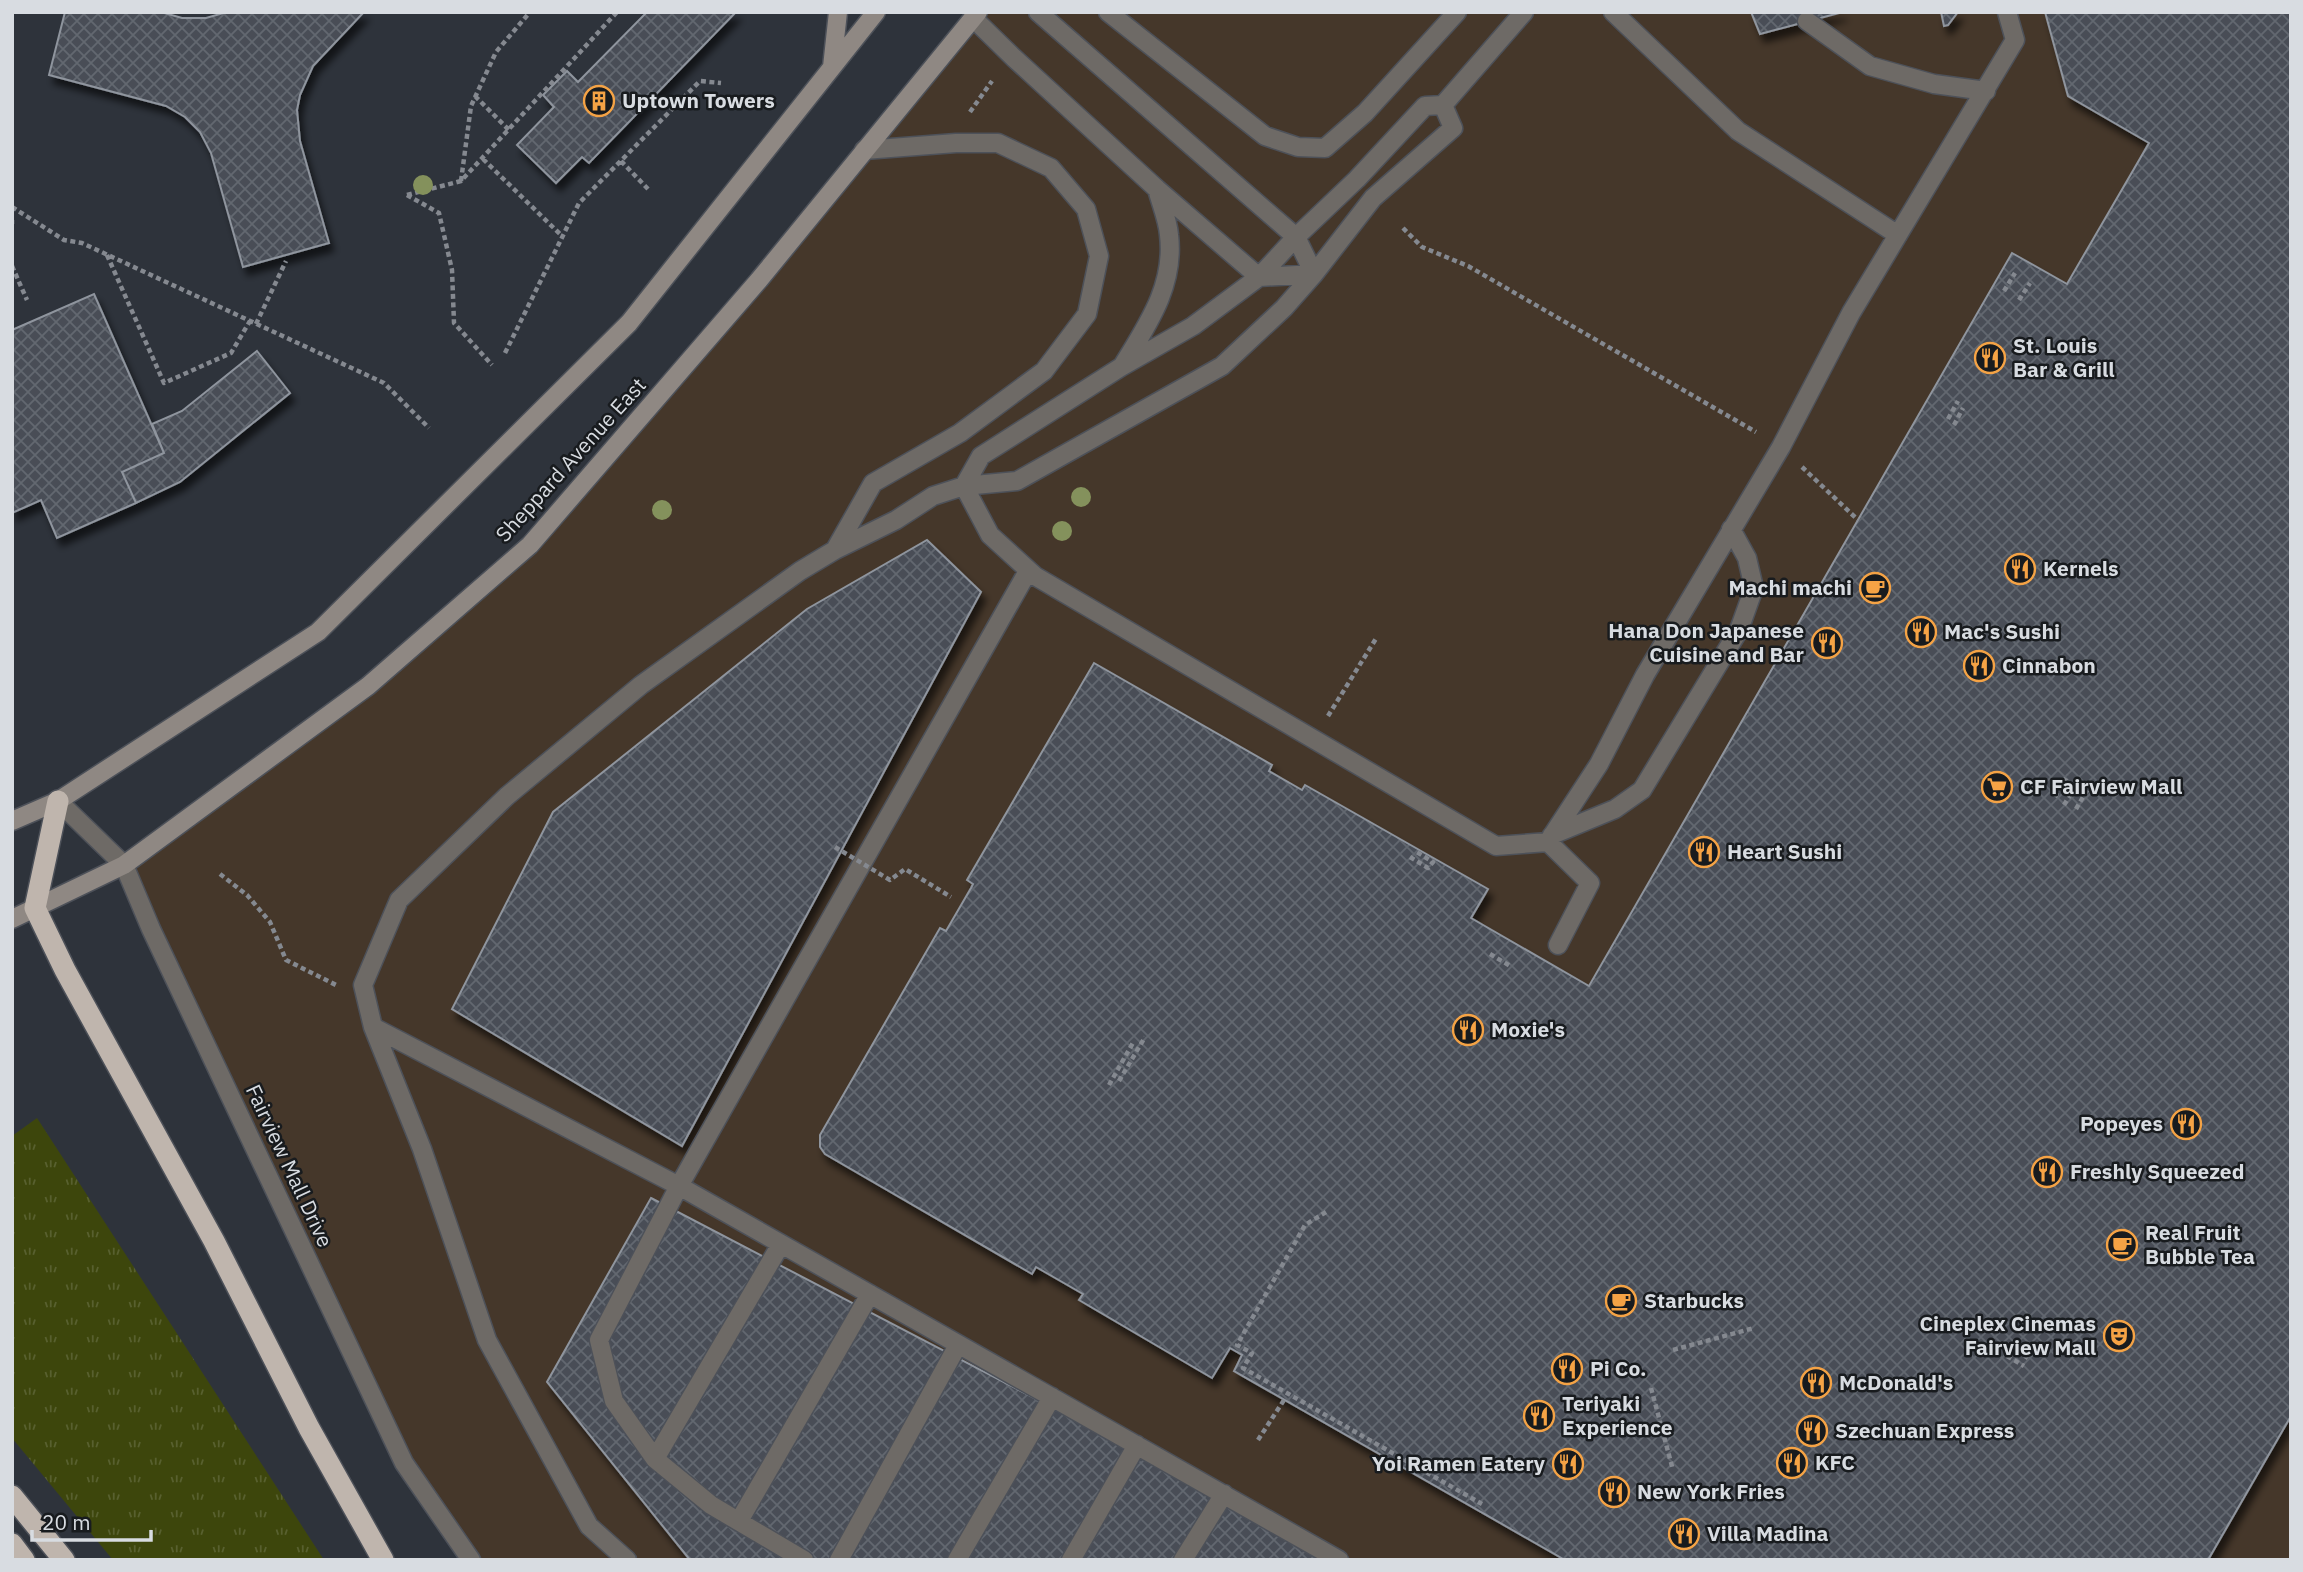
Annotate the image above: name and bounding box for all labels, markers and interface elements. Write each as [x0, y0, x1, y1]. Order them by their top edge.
building icon: Uptown Towers [582, 84, 616, 118]
place label: Uptown Towers [622, 86, 775, 114]
place label: St. Louis Bar & Grill [2013, 331, 2115, 383]
restaurant icon: St. Louis Bar & Grill [1973, 341, 2007, 375]
street label: Sheppard Avenue East [489, 371, 652, 547]
restaurant icon: Kernels [2003, 552, 2037, 586]
place label: Kernels [2043, 554, 2119, 582]
cafe icon: Machi machi [1858, 571, 1892, 605]
place label: Machi machi [1728, 573, 1852, 601]
restaurant icon: Mac's Sushi [1904, 615, 1938, 649]
place label: Hana Don Japanese Cuisine and Bar [1608, 616, 1805, 668]
place label: Mac's Sushi [1944, 617, 2060, 645]
restaurant icon: Hana Don Japanese Cuisine and Bar [1810, 626, 1844, 660]
restaurant icon: Cinnabon [1962, 649, 1996, 683]
place label: Cinnabon [2002, 651, 2096, 679]
supermarket icon: CF Fairview Mall [1980, 770, 2014, 804]
place label: CF Fairview Mall [2020, 772, 2182, 800]
restaurant icon: Heart Sushi [1687, 835, 1721, 869]
place label: Heart Sushi [1727, 837, 1842, 865]
restaurant icon: Moxie's [1451, 1013, 1485, 1047]
place label: Moxie's [1491, 1015, 1565, 1043]
street label: Fairview Mall Drive [240, 1080, 340, 1252]
restaurant icon: Popeyes [2169, 1107, 2203, 1141]
place label: Popeyes [2080, 1109, 2163, 1137]
restaurant icon: Freshly Squeezed [2030, 1155, 2064, 1189]
place label: Freshly Squeezed [2070, 1157, 2244, 1185]
place label: Real Fruit Bubble Tea [2145, 1218, 2255, 1270]
cafe icon: Real Fruit Bubble Tea [2105, 1228, 2139, 1262]
cafe icon: Starbucks [1604, 1284, 1638, 1318]
place label: Starbucks [1644, 1286, 1744, 1314]
place label: Cineplex Cinemas Fairview Mall [1919, 1309, 2096, 1361]
theatre icon: Cineplex Cinemas Fairview Mall [2102, 1319, 2136, 1353]
restaurant icon: Pi Co. [1550, 1352, 1584, 1386]
place label: Pi Co. [1590, 1354, 1646, 1382]
restaurant icon: McDonald's [1799, 1366, 1833, 1400]
place label: McDonald's [1839, 1368, 1953, 1396]
place label: Teriyaki Experience [1562, 1389, 1673, 1441]
restaurant icon: Teriyaki Experience [1522, 1399, 1556, 1433]
restaurant icon: Szechuan Express [1795, 1414, 1829, 1448]
place label: Szechuan Express [1835, 1416, 2014, 1444]
restaurant icon: KFC [1775, 1446, 1809, 1480]
restaurant icon: Yoi Ramen Eatery [1551, 1447, 1585, 1481]
place label: KFC [1815, 1448, 1855, 1476]
place label: Yoi Ramen Eatery [1372, 1449, 1546, 1477]
restaurant icon: New York Fries [1597, 1475, 1631, 1509]
place label: New York Fries [1637, 1477, 1785, 1505]
scale bar [32, 1498, 150, 1542]
text: 20 m [42, 1508, 91, 1536]
restaurant icon: Villa Madina [1667, 1517, 1701, 1551]
place label: Villa Madina [1707, 1519, 1829, 1547]

